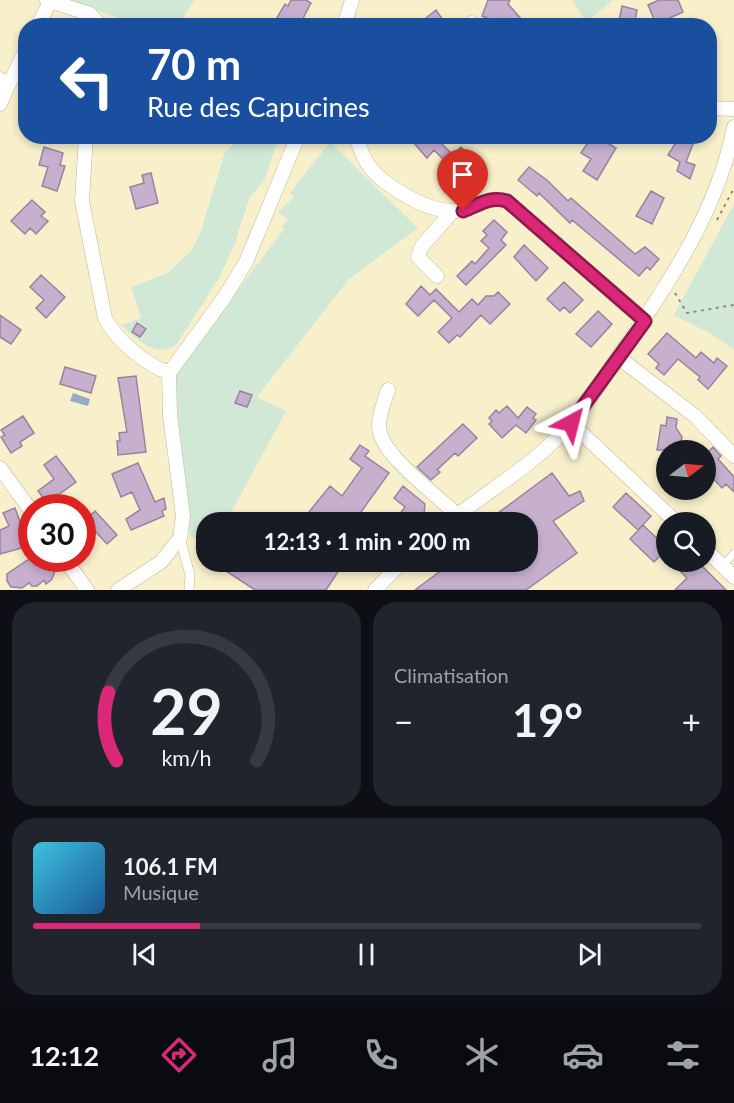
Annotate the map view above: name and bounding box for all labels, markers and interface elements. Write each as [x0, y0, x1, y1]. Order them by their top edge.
text: 70 m [147, 39, 241, 89]
icon: left [48, 42, 126, 120]
text: Rue des Capucines [147, 90, 370, 123]
pin [437, 149, 488, 211]
icon: arrive [446, 158, 479, 191]
position arrow [539, 391, 603, 455]
north arrow [656, 440, 716, 500]
map controls [656, 440, 716, 572]
speed limit sign: 30 [18, 494, 96, 572]
button: search [656, 512, 716, 572]
text: 12:13 · 1 min · 200 m [264, 528, 470, 555]
text: Climatisation [394, 663, 509, 687]
text: 29 [150, 673, 223, 748]
text: 19° [512, 693, 583, 747]
text: − [394, 701, 413, 741]
text: + [682, 701, 701, 741]
text: km/h [161, 745, 212, 771]
text: 106.1 FM [123, 853, 218, 880]
text: Musique [123, 880, 199, 904]
icon: previous [128, 938, 161, 971]
icon: pause [350, 938, 383, 971]
icon: next [573, 938, 606, 971]
icon: directions [158, 1034, 200, 1076]
icon: music [259, 1034, 301, 1076]
icon: phone [360, 1034, 402, 1076]
icon: climate [461, 1034, 503, 1076]
icon: car [562, 1034, 604, 1076]
icon: filters [662, 1034, 704, 1076]
text: 12:12 [29, 1039, 99, 1072]

